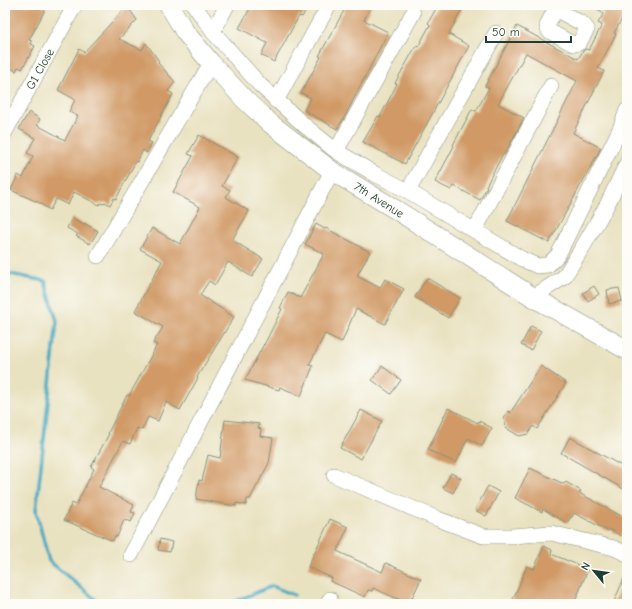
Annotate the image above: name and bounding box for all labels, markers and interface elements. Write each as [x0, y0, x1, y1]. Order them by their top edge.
scale bar [486, 18, 571, 44]
text: 50 m [492, 25, 520, 39]
street label: G1 Close [23, 46, 57, 92]
street label: 7th Avenue [352, 179, 406, 221]
north arrow [574, 551, 614, 591]
text: N [578, 560, 593, 573]

